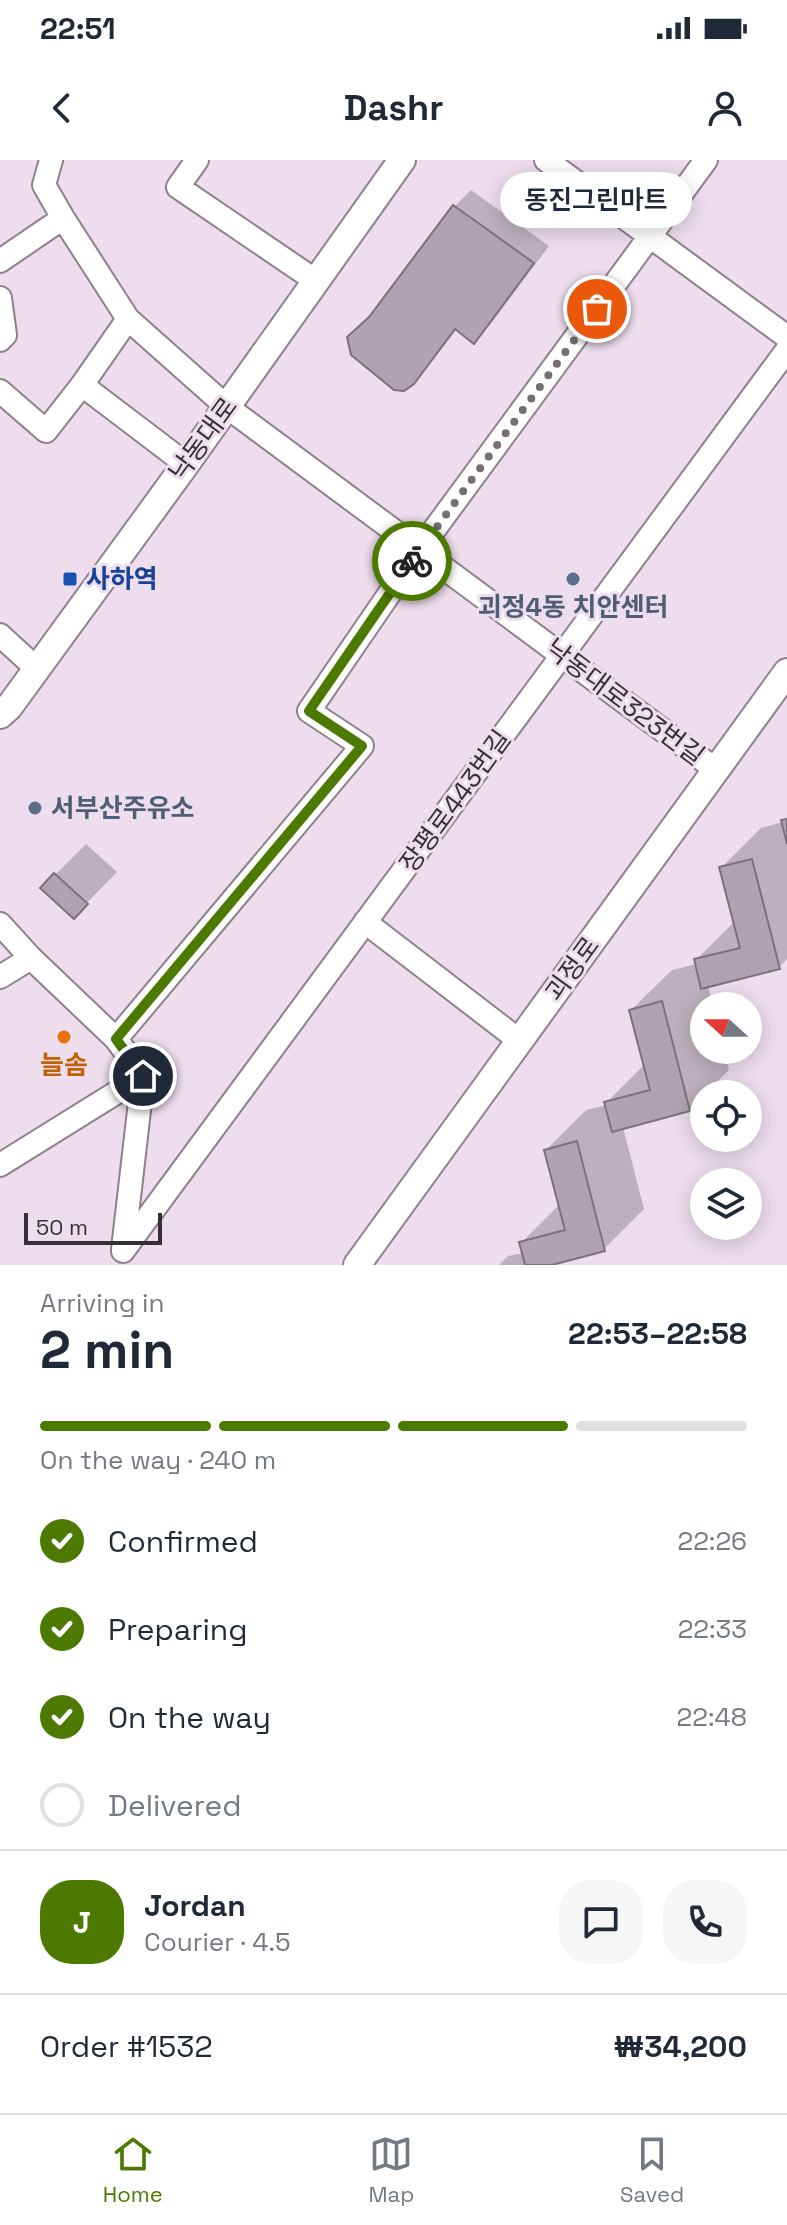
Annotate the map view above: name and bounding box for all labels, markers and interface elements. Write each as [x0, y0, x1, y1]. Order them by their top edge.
text: 22:51 [40, 9, 116, 48]
text: Dashr [344, 85, 443, 131]
icon: back [40, 86, 84, 130]
icon: person [703, 86, 747, 130]
callout: 동진그린마트 [501, 173, 693, 229]
text: 동진그린마트 [524, 183, 668, 217]
pin [563, 275, 631, 343]
icon: bag [575, 287, 619, 331]
street label: 낙동대로 [161, 390, 245, 488]
courier [372, 521, 452, 601]
icon: bike [390, 539, 434, 583]
place label: 사하역 [86, 562, 158, 596]
marker: 사하역 [61, 570, 79, 588]
marker: 괴정4동 치안센터 [564, 570, 582, 588]
place label: 괴정4동 치안센터 [478, 590, 668, 624]
street label: 낙동대로323번길 [539, 631, 711, 773]
street label: 장평로443번길 [392, 723, 518, 879]
place label: 서부산주유소 [51, 791, 195, 825]
marker: 서부산주유소 [26, 799, 44, 817]
street label: 괴정로 [537, 930, 607, 1008]
north arrow [690, 992, 762, 1064]
map controls [690, 992, 762, 1240]
marker: 늘솜 [55, 1028, 73, 1046]
pin [109, 1042, 177, 1110]
place label: 늘솜 [40, 1048, 88, 1082]
icon: home [121, 1054, 165, 1098]
button: locate [690, 1080, 762, 1152]
button: layers [690, 1168, 762, 1240]
scale bar [24, 1209, 162, 1245]
text: 50 m [36, 1213, 88, 1241]
text: Arriving in [40, 1286, 164, 1320]
text: 22:53–22:58 [568, 1314, 747, 1353]
text: 2 min [40, 1317, 174, 1383]
text: On the way · 240 m [40, 1443, 276, 1477]
icon: check [40, 1519, 84, 1563]
text: Confirmed [108, 1522, 258, 1561]
text: 22:26 [677, 1524, 747, 1558]
icon: check [40, 1607, 84, 1651]
text: Preparing [108, 1610, 247, 1649]
text: 22:33 [678, 1612, 747, 1646]
icon: check [40, 1695, 84, 1739]
text: On the way [108, 1698, 271, 1737]
text: 22:48 [677, 1700, 747, 1734]
text: Delivered [108, 1786, 242, 1825]
button: chat [559, 1880, 643, 1964]
button: phone [663, 1880, 747, 1964]
text: Jordan [144, 1886, 246, 1925]
text: J [73, 1903, 91, 1942]
text: Courier · 4.5 [144, 1925, 291, 1959]
text: Order #1532 [40, 2027, 213, 2066]
text: ₩34,200 [614, 2027, 747, 2066]
tab: Home [103, 2132, 163, 2208]
tab: Map [368, 2132, 414, 2208]
tab: Saved [620, 2132, 684, 2208]

